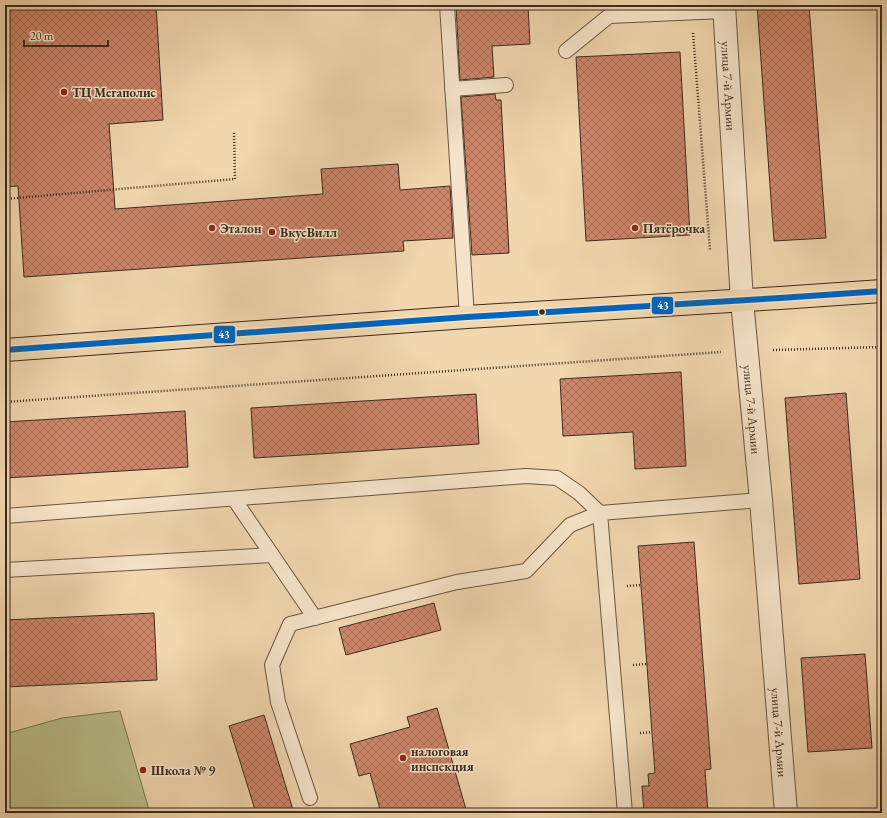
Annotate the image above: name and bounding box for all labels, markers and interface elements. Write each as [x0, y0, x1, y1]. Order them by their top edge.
scale bar [24, 22, 108, 48]
text: 20 m [30, 28, 54, 44]
street label: улица 7-й Армии [718, 41, 740, 131]
place label: ТЦ Мегаполис [72, 84, 157, 101]
marker: ТЦ Мегаполис [59, 87, 69, 97]
place label: Эталон [220, 220, 262, 237]
place label: Пятёрочка [643, 220, 706, 237]
marker: Эталон [207, 223, 217, 233]
marker: Пятёрочка [630, 223, 640, 233]
place label: ВкусВилл [280, 224, 337, 241]
marker: ВкусВилл [267, 227, 277, 237]
line badge: 43 [651, 296, 674, 315]
text: 43 [657, 298, 669, 312]
unlabelled marker [537, 307, 547, 317]
line badge: 43 [213, 325, 236, 344]
text: 43 [218, 327, 230, 341]
street label: улица 7-й Армии [740, 364, 765, 455]
street label: улица 7-й Армии [768, 687, 792, 778]
place label: налоговая инспекция [411, 743, 474, 775]
marker: налоговая инспекция [398, 753, 408, 763]
place label: Школа № 9 [151, 762, 216, 779]
marker: Школа № 9 [138, 765, 148, 775]

